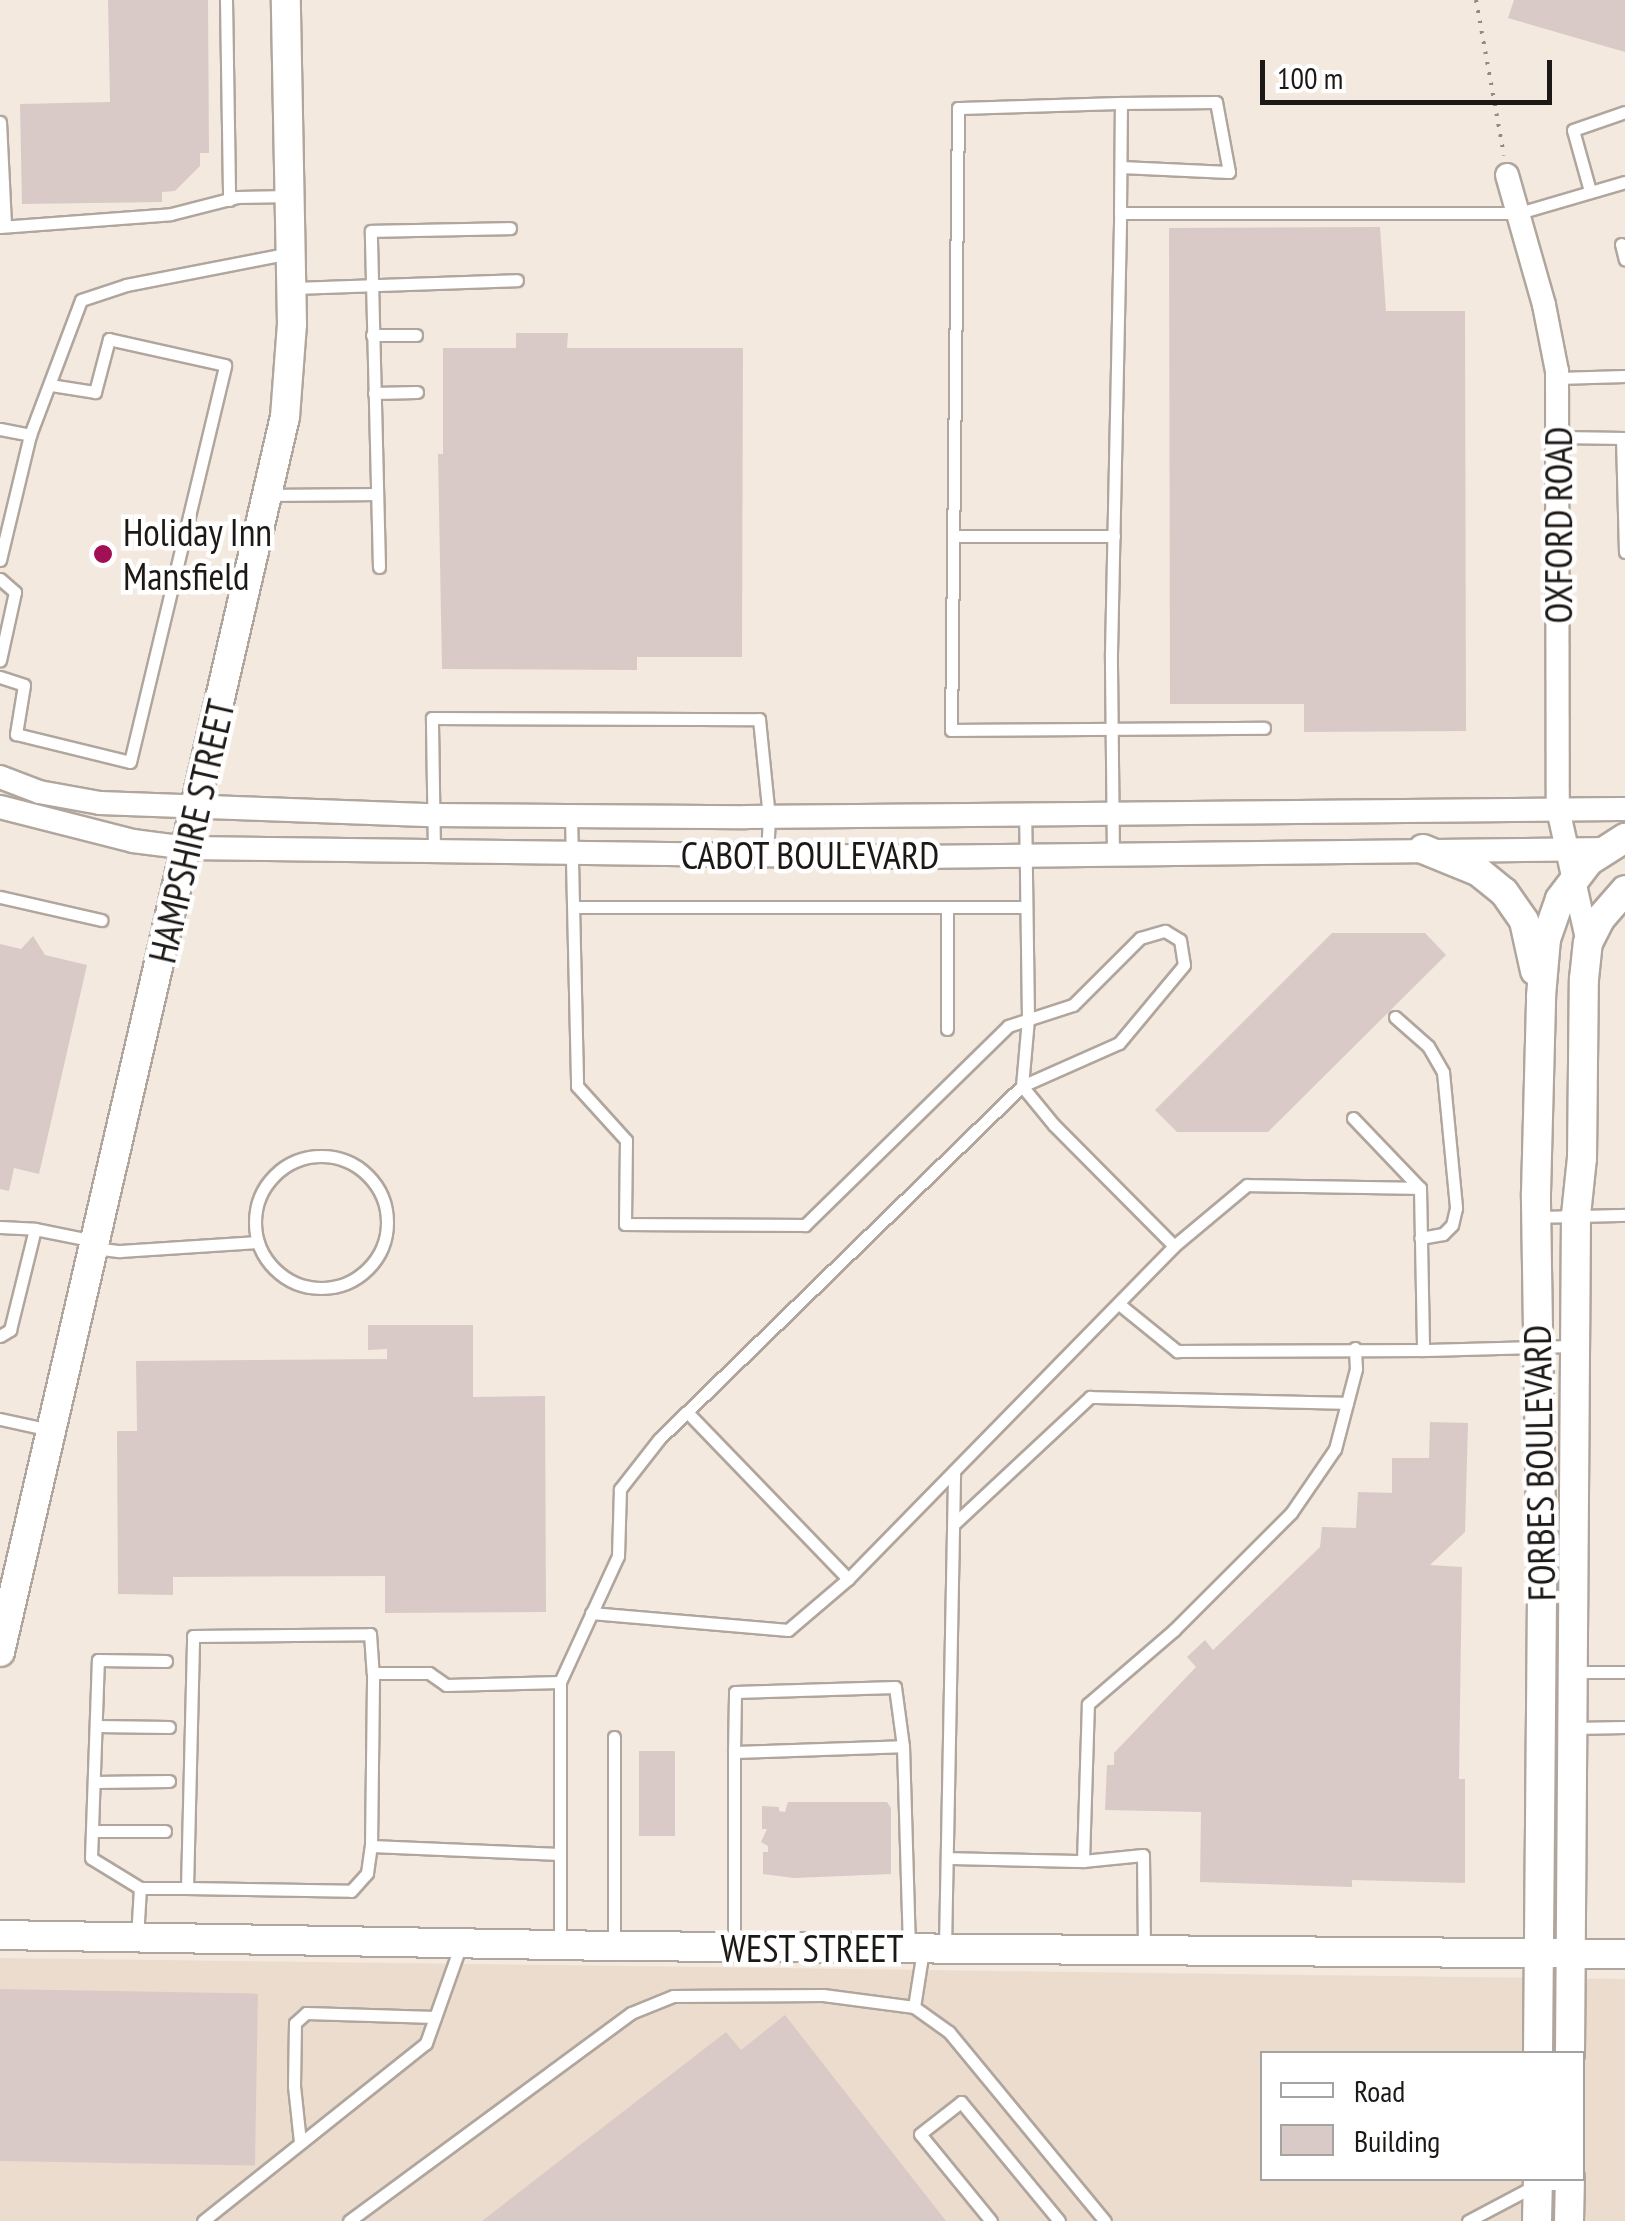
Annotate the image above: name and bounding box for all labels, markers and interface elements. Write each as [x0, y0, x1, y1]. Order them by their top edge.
scale bar [1265, 40, 1558, 102]
text: 100 m [1277, 58, 1343, 97]
street label: OXFORD ROAD [1535, 426, 1581, 624]
place label: Holiday Inn Mansfield [123, 509, 273, 598]
marker: Holiday Inn Mansfield [92, 543, 114, 565]
street label: HAMPSHIRE STREET [139, 695, 243, 967]
street label: CABOT BOULEVARD [680, 832, 940, 878]
street label: FORBES BOULEVARD [1514, 1325, 1564, 1601]
street label: WEST STREET [720, 1925, 904, 1971]
legend [1260, 2051, 1585, 2181]
text: Road [1354, 2071, 1405, 2110]
text: Building [1354, 2121, 1440, 2160]

